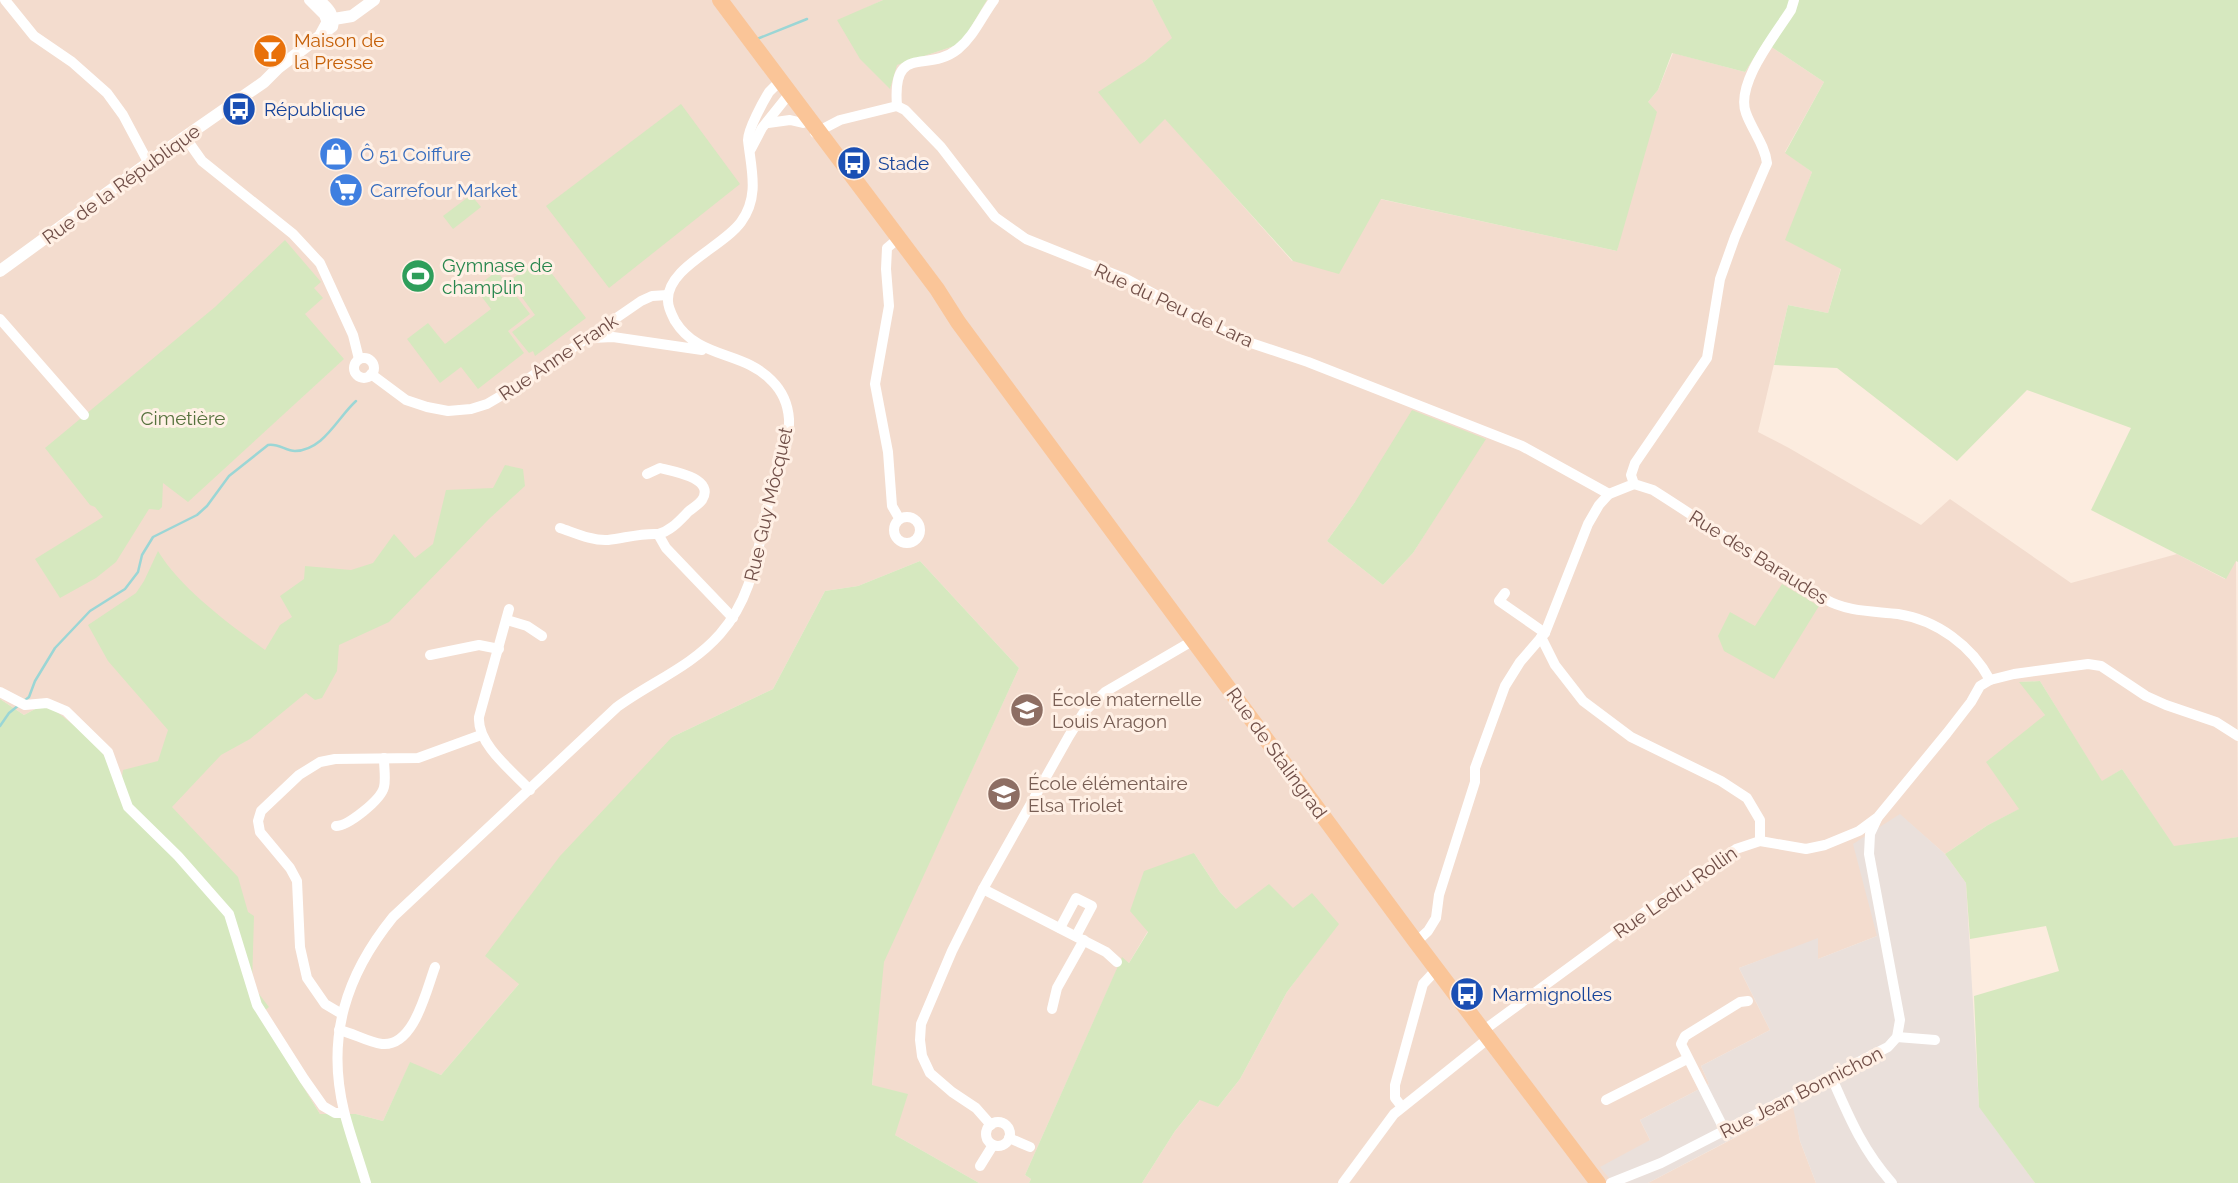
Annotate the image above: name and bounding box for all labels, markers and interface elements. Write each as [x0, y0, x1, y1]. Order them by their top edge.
place label: Maison de la Presse [294, 29, 384, 73]
bar icon: Maison de la Presse [251, 32, 289, 70]
bus stop icon: République [220, 90, 258, 128]
place label: République [264, 98, 365, 120]
street label: Rue de la République [38, 120, 204, 248]
shop icon: Ô 51 Coiffure [317, 135, 355, 173]
place label: Ô 51 Coiffure [360, 143, 471, 165]
bus stop icon: Stade [835, 144, 873, 182]
place label: Stade [878, 152, 929, 174]
supermarket icon: Carrefour Market [327, 171, 365, 209]
place label: Carrefour Market [370, 179, 518, 201]
place label: Gymnase de champlin [442, 254, 553, 298]
sports icon: Gymnase de champlin [399, 257, 437, 295]
street label: Rue du Peu de Lara [1091, 259, 1257, 351]
street label: Rue Anne Frank [494, 309, 622, 405]
park label: Cimetière [141, 407, 225, 429]
street label: Rue Guy Môcquet [740, 424, 797, 583]
street label: Rue des Baraudes [1685, 505, 1833, 609]
street label: Rue de Stalingrad [1222, 683, 1332, 823]
place label: École maternelle Louis Aragon [1052, 688, 1202, 732]
school or university icon: École maternelle Louis Aragon [1008, 691, 1046, 729]
place label: École élémentaire Elsa Triolet [1028, 772, 1188, 816]
school or university icon: École élémentaire Elsa Triolet [985, 775, 1023, 813]
street label: Rue Ledru Rollin [1609, 841, 1741, 943]
bus stop icon: Marmignolles [1448, 975, 1486, 1013]
place label: Marmignolles [1492, 983, 1612, 1005]
street label: Rue Jean Bonnichon [1716, 1041, 1886, 1143]

